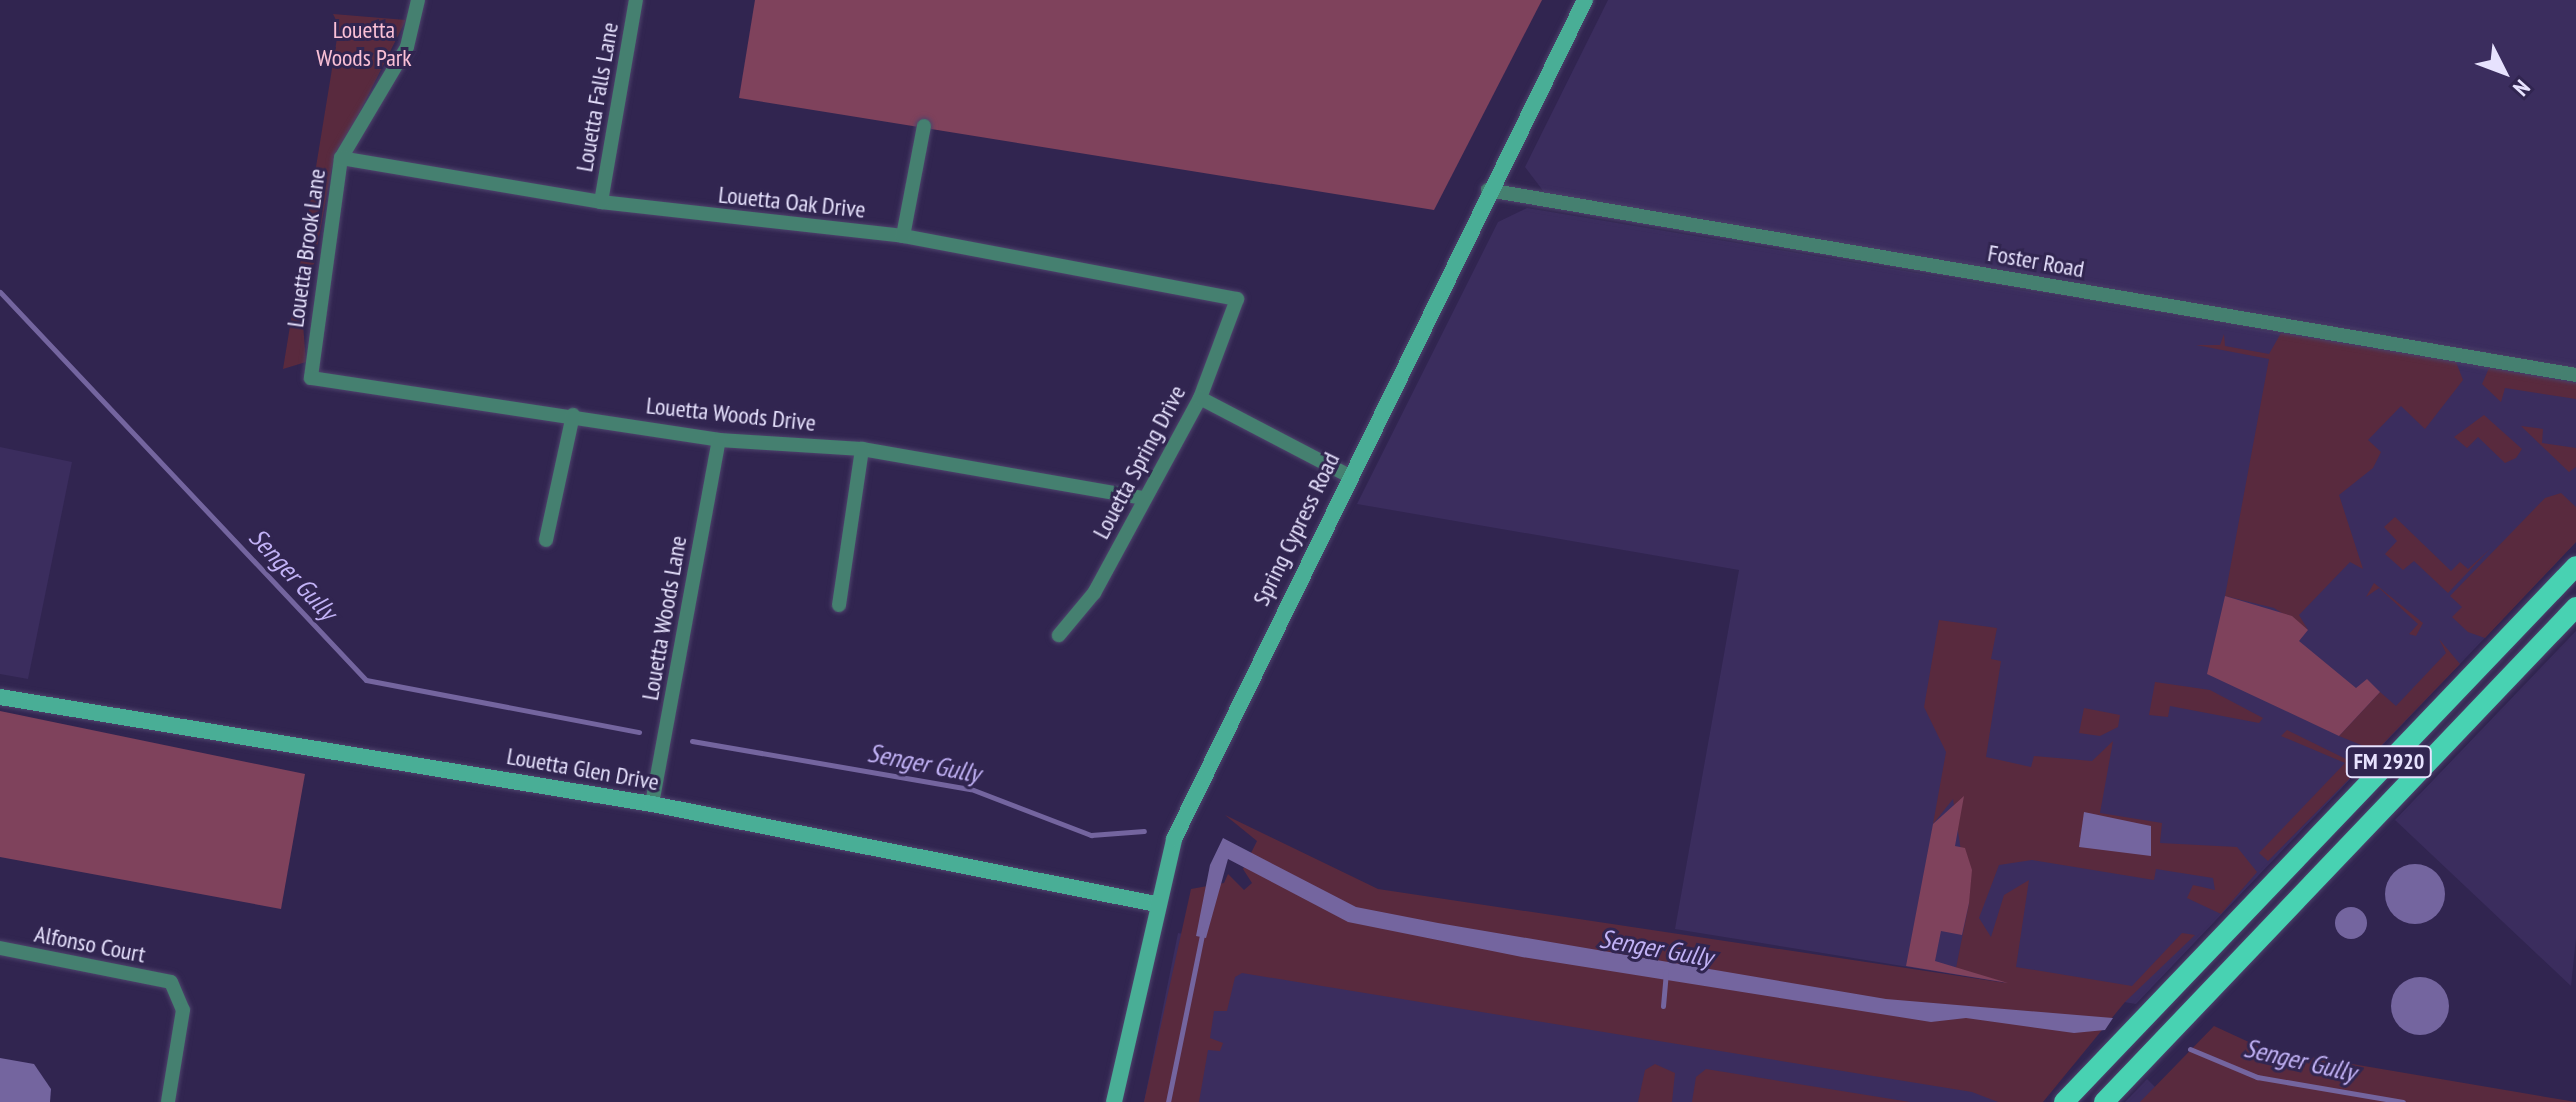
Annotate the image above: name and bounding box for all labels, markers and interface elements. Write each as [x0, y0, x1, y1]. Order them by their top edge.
park label: Louetta Woods Park [316, 16, 412, 72]
street label: Louetta Falls Lane [570, 20, 624, 174]
north arrow [2464, 32, 2544, 112]
text: N [2507, 74, 2536, 102]
street label: Louetta Brook Lane [281, 167, 331, 329]
street label: Louetta Oak Drive [717, 180, 867, 224]
street label: Foster Road [1986, 238, 2086, 284]
street label: Louetta Spring Drive [1086, 380, 1192, 544]
street label: Louetta Woods Drive [645, 391, 817, 437]
street label: Spring Cypress Road [1246, 448, 1346, 610]
water label: Senger Gully [243, 522, 343, 626]
street label: Louetta Woods Lane [635, 533, 693, 703]
water label: Senger Gully [865, 737, 983, 789]
street label: Louetta Glen Drive [505, 741, 661, 797]
road number: FM 2920 [2345, 744, 2433, 780]
street label: Alfonso Court [32, 919, 148, 969]
water label: Senger Gully [1597, 923, 1715, 973]
water label: Senger Gully [2241, 1032, 2359, 1088]

